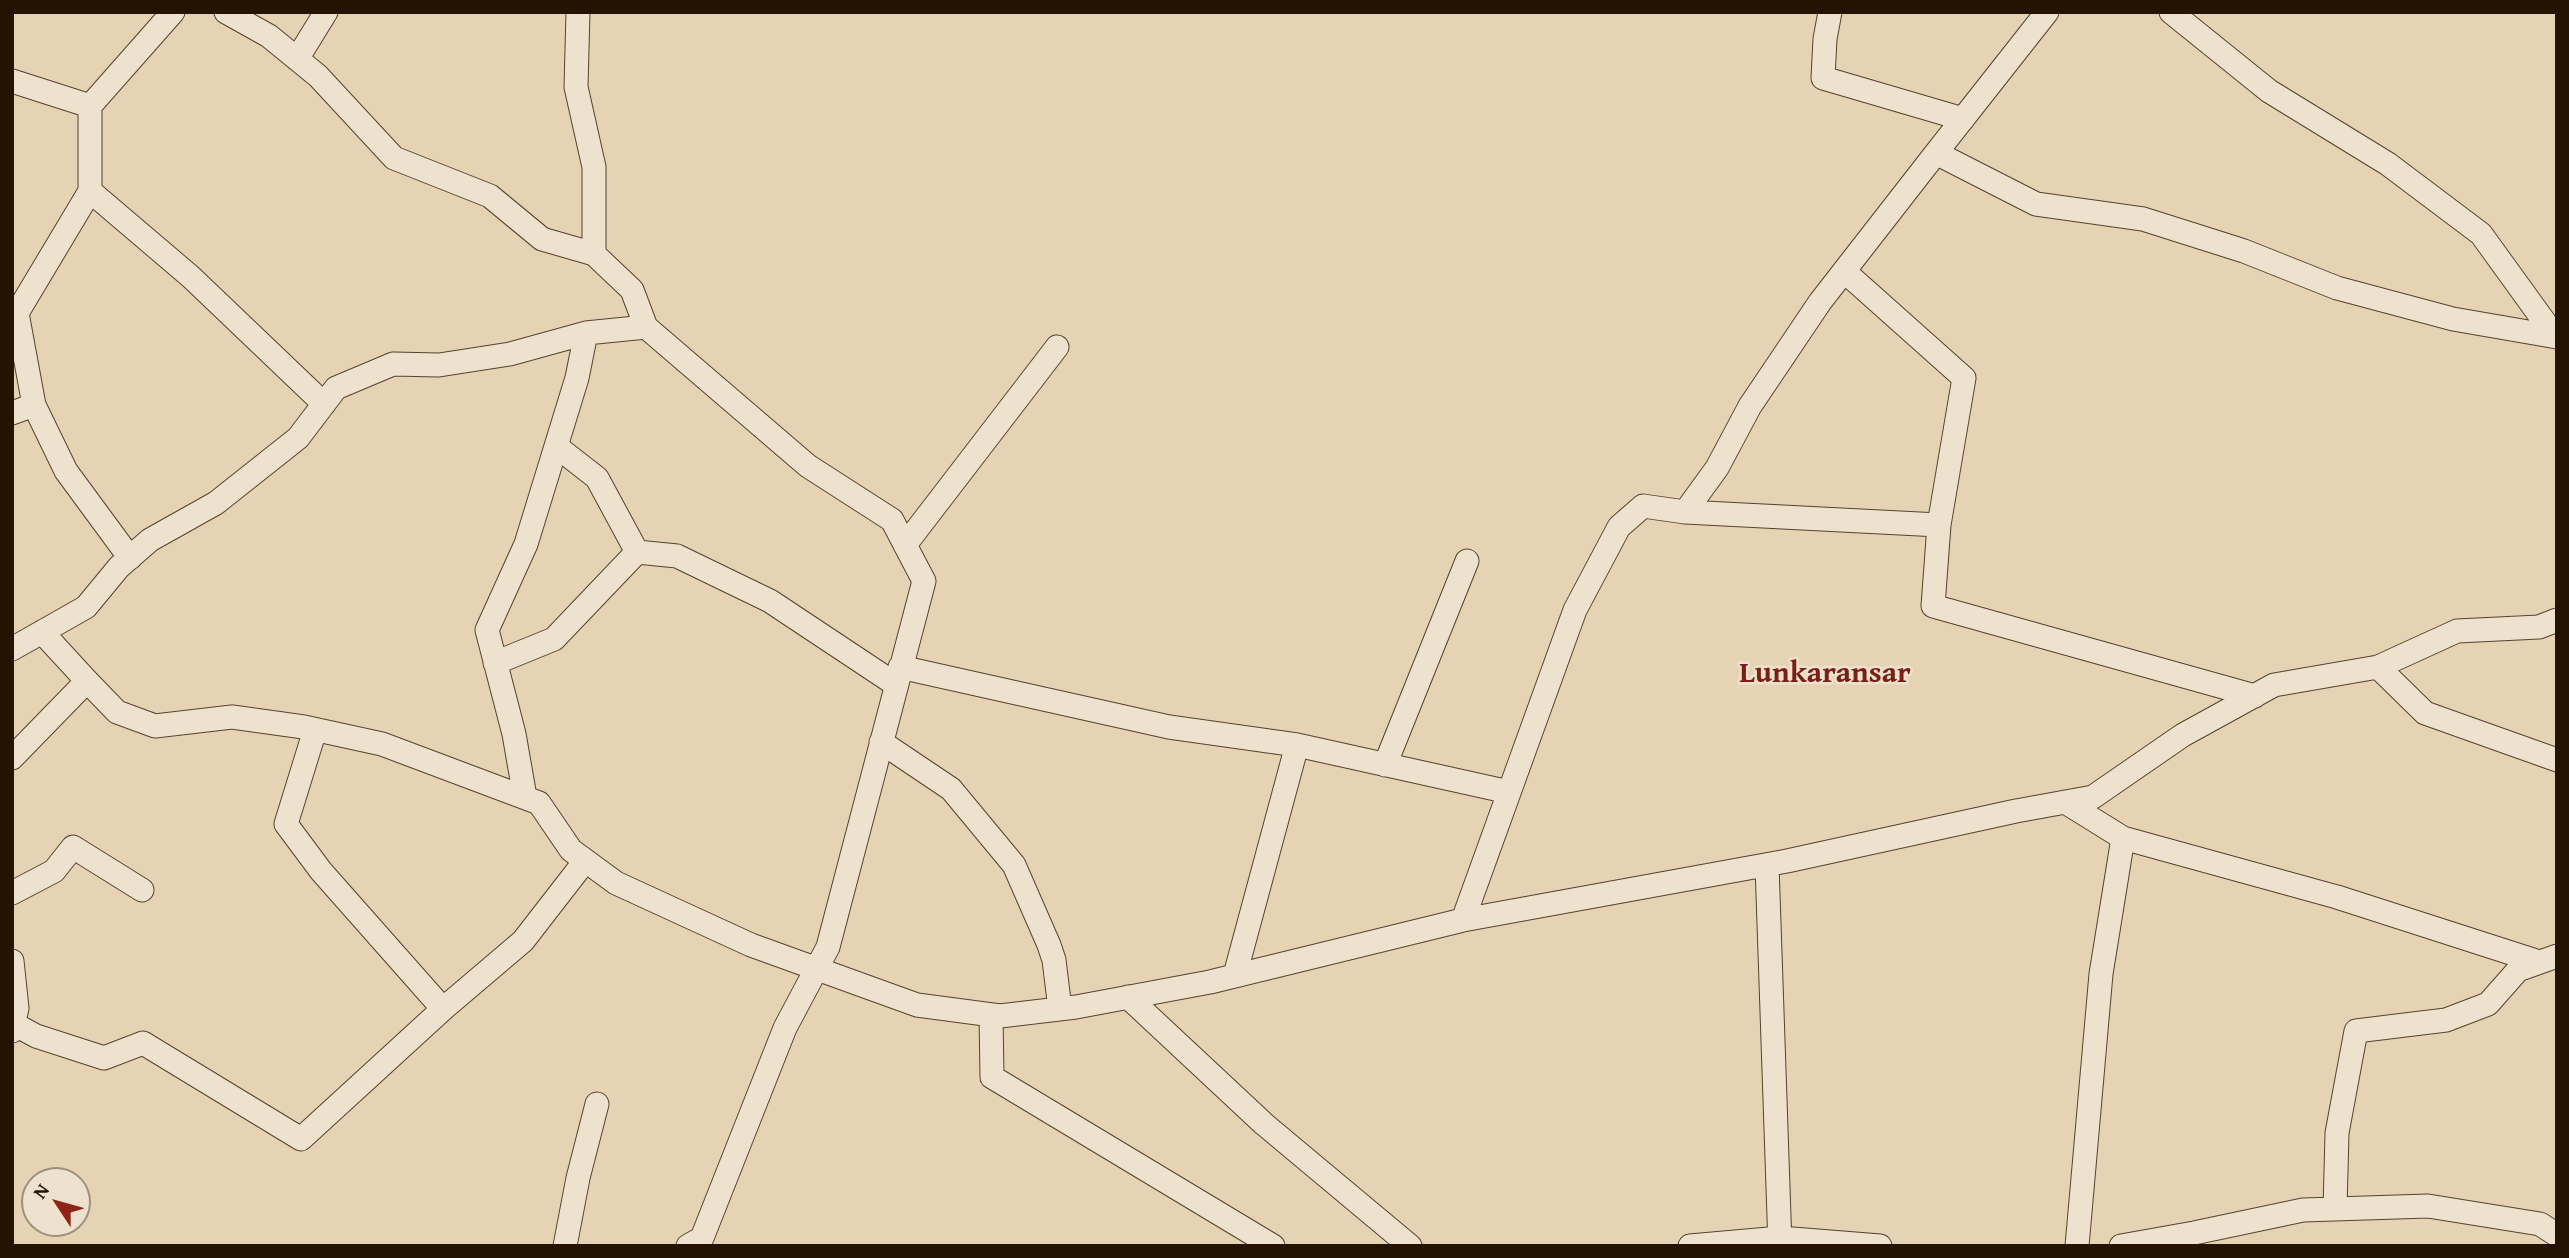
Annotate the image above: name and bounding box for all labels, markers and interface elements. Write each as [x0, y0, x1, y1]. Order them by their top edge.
district label: Lunkaransar [1739, 656, 1911, 692]
north arrow [21, 1167, 91, 1237]
text: N [26, 1177, 56, 1204]

